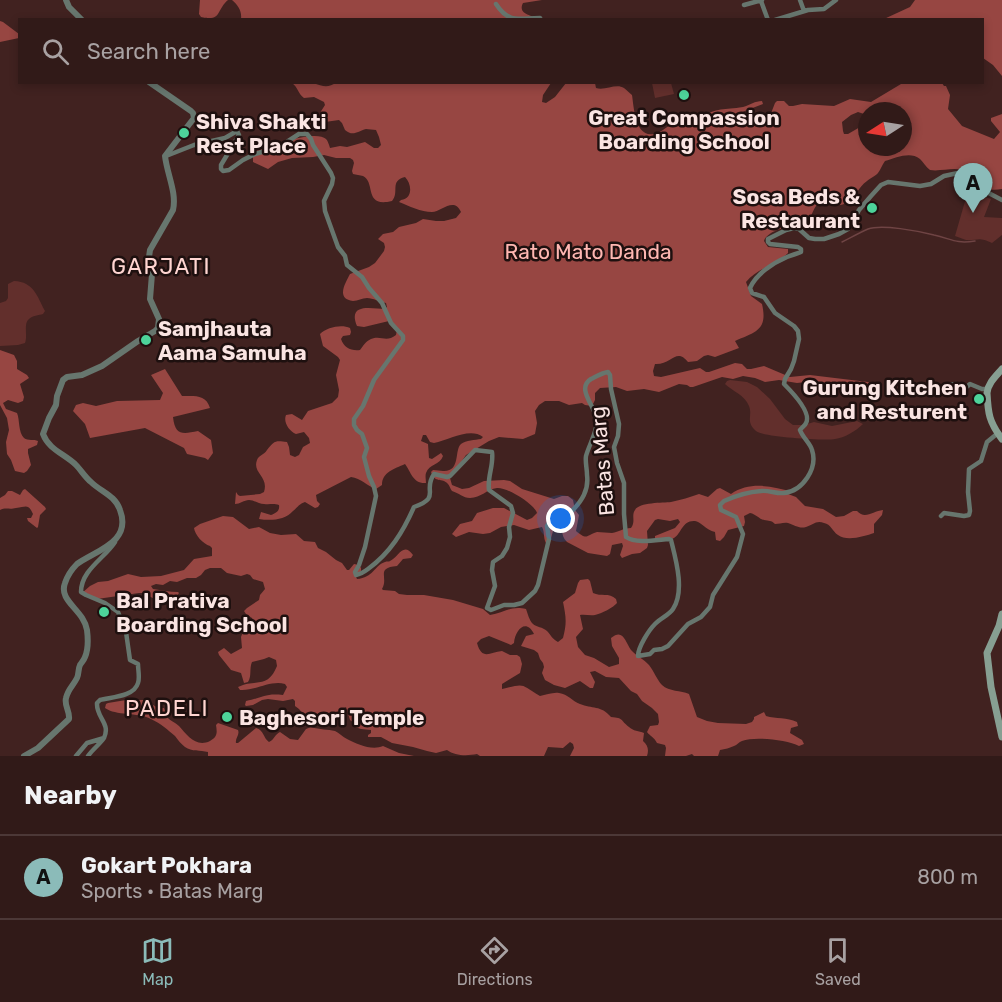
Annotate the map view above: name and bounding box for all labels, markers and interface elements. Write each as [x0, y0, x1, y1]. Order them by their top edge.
search box [18, 18, 984, 84]
icon: search [39, 35, 72, 68]
text: Search here [87, 38, 210, 65]
marker: Great Compassion Boarding School [677, 88, 691, 102]
north arrow [858, 102, 912, 156]
place label: Great Compassion Boarding School [588, 105, 780, 154]
place label: Shiva Shakti Rest Place [196, 109, 327, 158]
marker: Shiva Shakti Rest Place [177, 126, 191, 140]
pin: A [954, 164, 992, 213]
place label: Sosa Beds & Restaurant [733, 184, 860, 233]
marker: Sosa Beds & Restaurant [865, 201, 879, 215]
park label: Rato Mato Danda [504, 239, 672, 264]
district label: GARJATI [111, 253, 211, 280]
place label: Samjhauta Aama Samuha [158, 316, 307, 365]
marker: Samjhauta Aama Samuha [139, 333, 153, 347]
place label: Gurung Kitchen and Resturent [802, 375, 967, 424]
marker: Gurung Kitchen and Resturent [972, 392, 986, 406]
street label: Batas Marg [585, 405, 619, 517]
your location [546, 504, 575, 533]
place label: Bal Prativa Boarding School [116, 588, 288, 637]
marker: Bal Prativa Boarding School [97, 605, 111, 619]
district label: PADELI [125, 695, 209, 722]
place label: Baghesori Temple [239, 705, 424, 730]
marker: Baghesori Temple [220, 710, 234, 724]
text: Nearby [24, 780, 117, 811]
text: Gokart Pokhara [81, 852, 252, 879]
text: A [36, 865, 51, 889]
text: 800 m [917, 865, 978, 889]
text: Sports · Batas Marg [81, 879, 263, 903]
tab: Map [141, 934, 174, 989]
tab: Directions [457, 934, 533, 989]
tab: Saved [815, 934, 861, 989]

